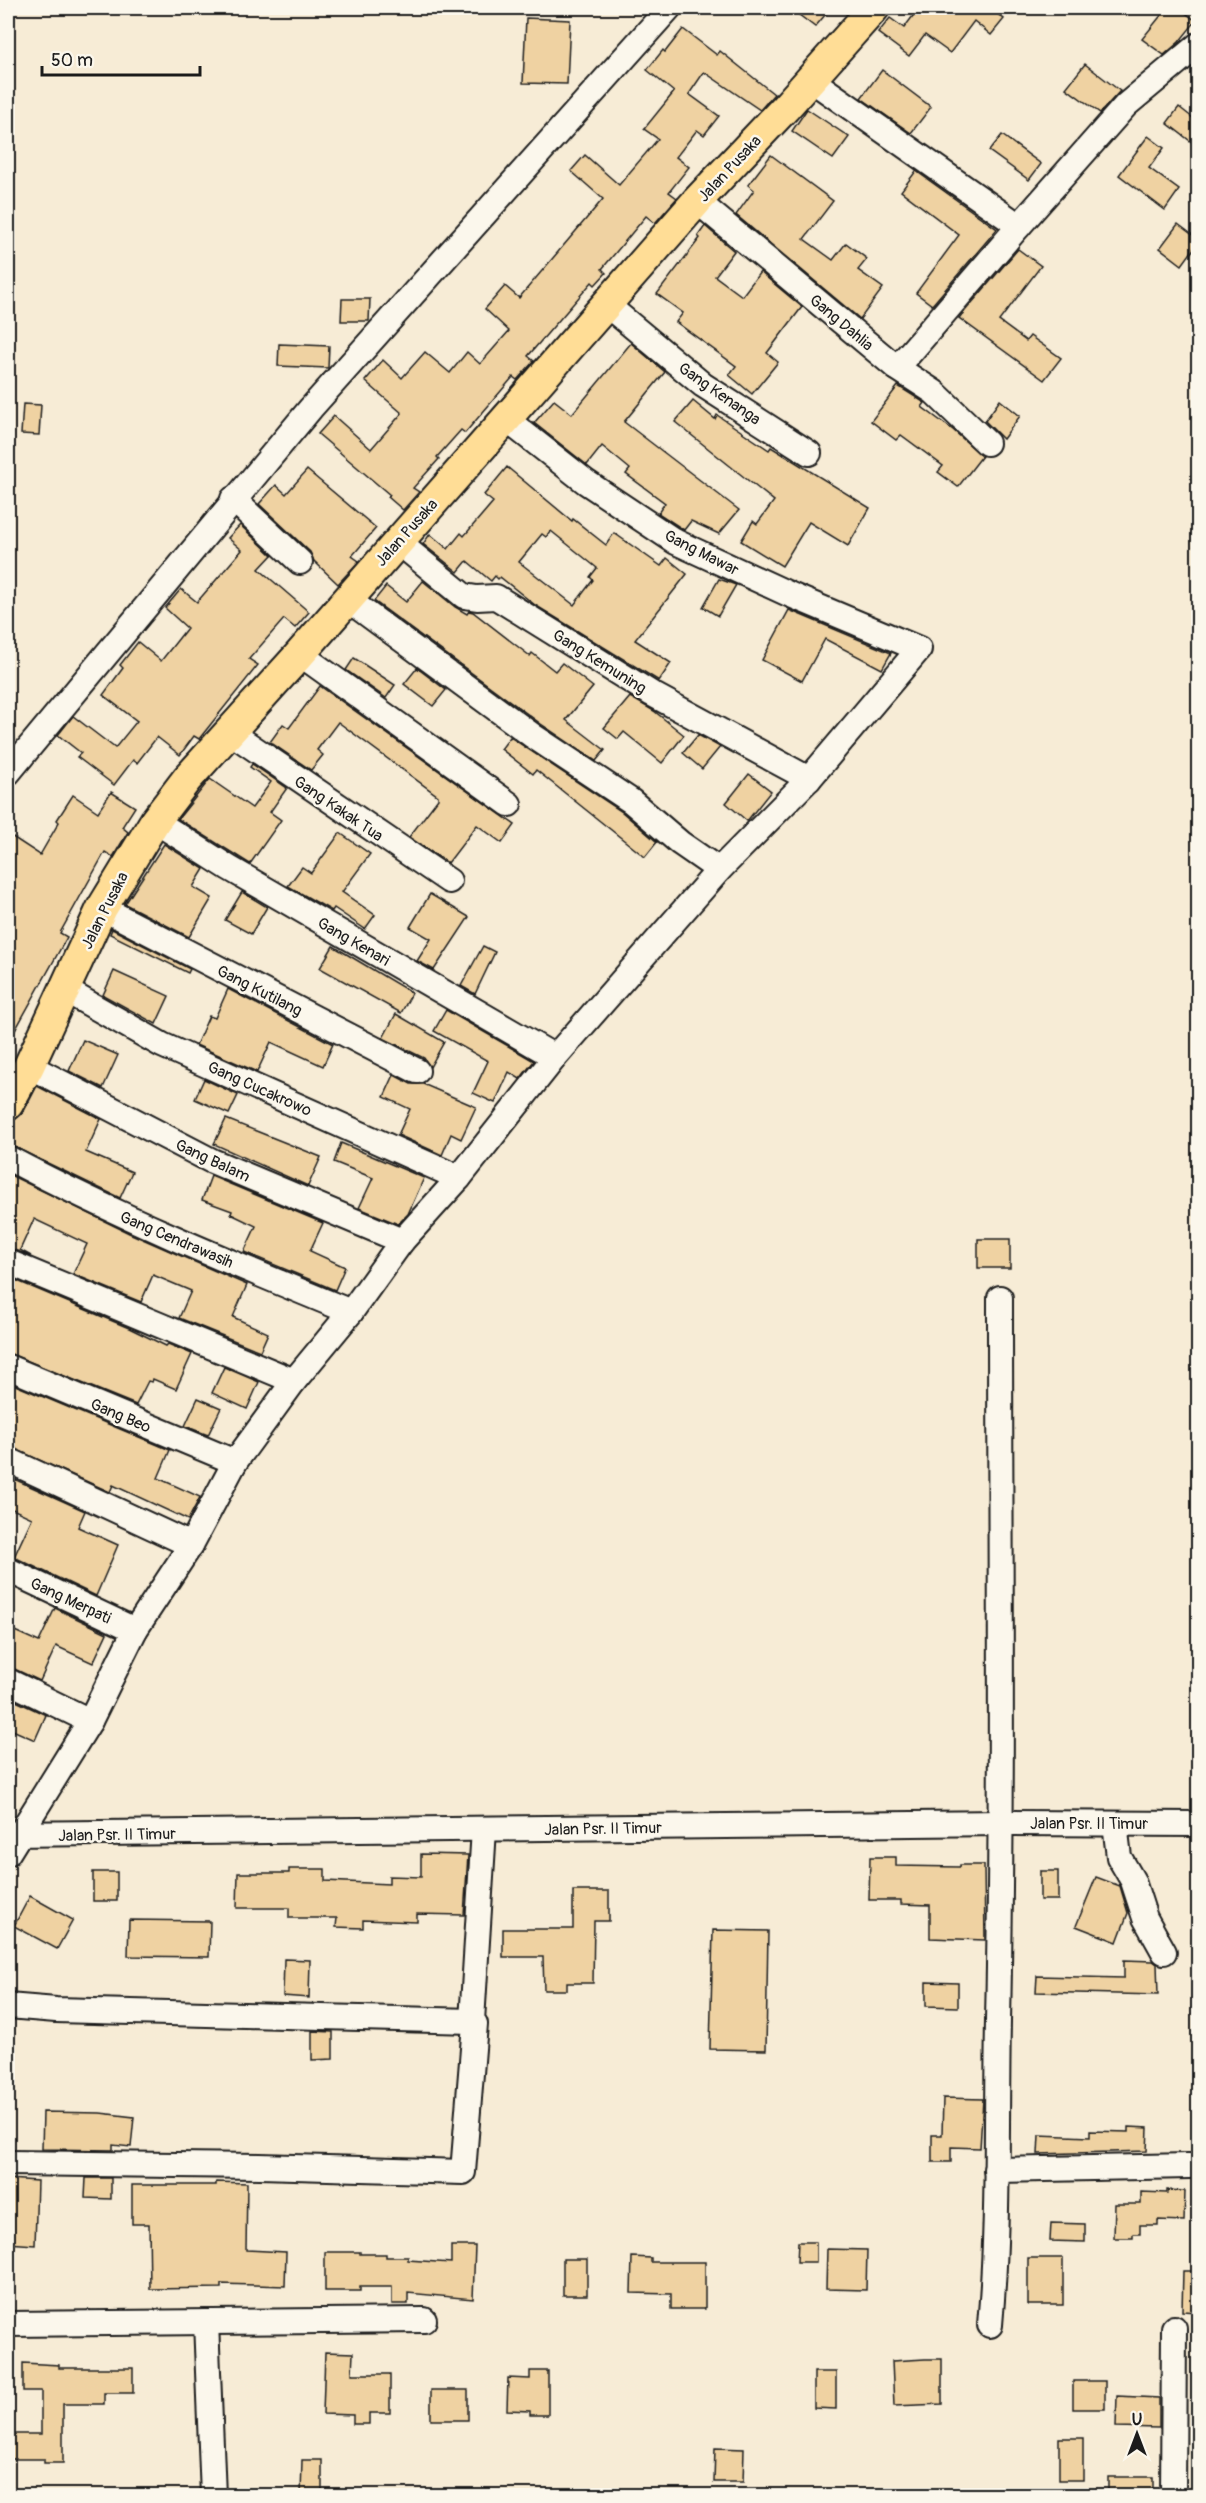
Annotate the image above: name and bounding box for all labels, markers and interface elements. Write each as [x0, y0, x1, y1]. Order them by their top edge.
scale bar [42, 39, 200, 77]
text: 50 m [51, 49, 93, 72]
street label: Jalan Pusaka [694, 131, 766, 206]
street label: Gang Dahlia [805, 290, 877, 355]
street label: Gang Kenanga [674, 358, 764, 430]
street label: Jalan Pusaka [371, 495, 442, 571]
street label: Gang Mawar [661, 526, 742, 580]
street label: Gang Kemuning [549, 625, 650, 699]
street label: Gang Kakak Tua [290, 772, 387, 846]
street label: Jalan Pusaka [77, 868, 133, 952]
street label: Gang Kenari [314, 913, 393, 971]
street label: Gang Kutilang [214, 961, 306, 1021]
street label: Gang Cucakrowo [205, 1057, 315, 1121]
street label: Gang Balam [172, 1135, 253, 1187]
street label: Gang Cendrawasih [117, 1207, 236, 1273]
street label: Gang Beo [87, 1394, 154, 1438]
street label: Gang Merpati [27, 1573, 114, 1628]
street label: Jalan Psr. II Timur [1030, 1814, 1148, 1834]
street label: Jalan Psr. II Timur [544, 1818, 662, 1840]
street label: Jalan Psr. II Timur [58, 1824, 176, 1846]
north arrow [1107, 2404, 1167, 2464]
text: U [1132, 2410, 1143, 2430]

